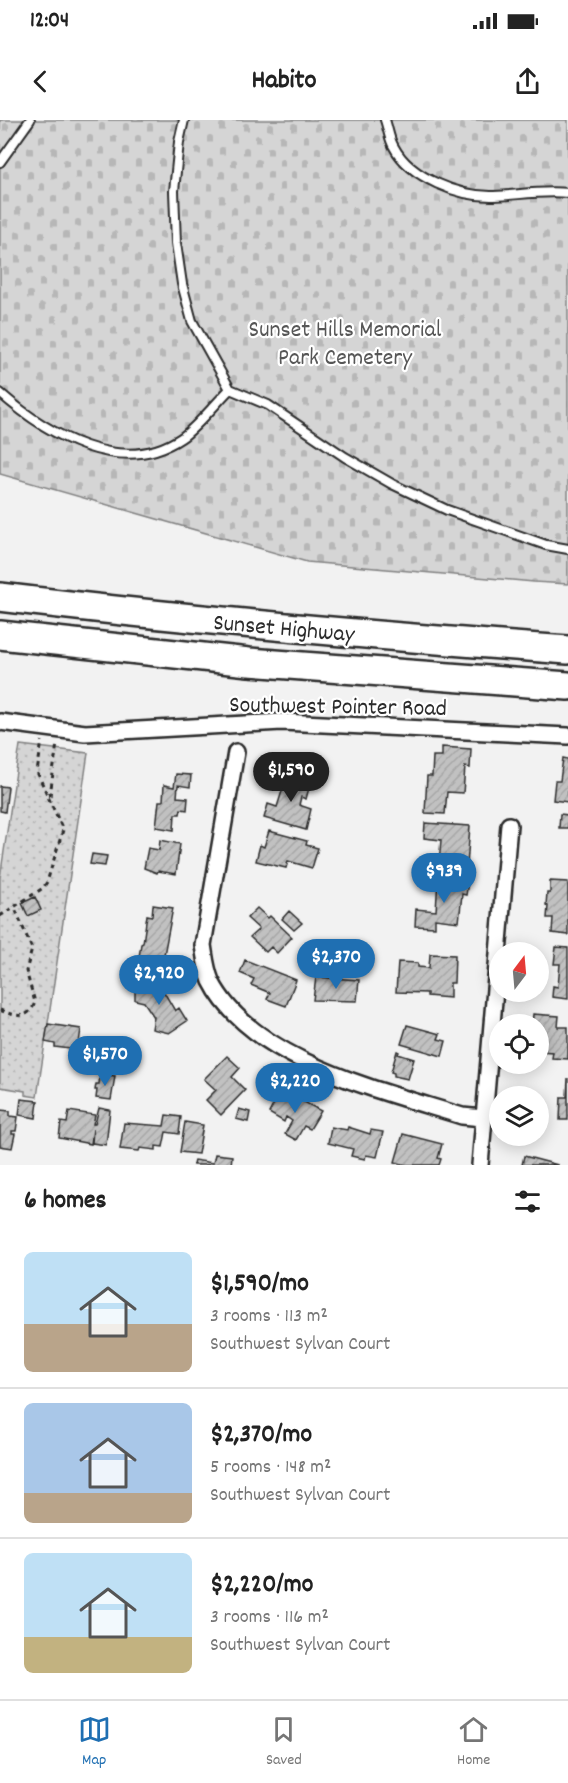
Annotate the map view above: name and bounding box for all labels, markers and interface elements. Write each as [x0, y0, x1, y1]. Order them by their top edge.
text: 12:04 [30, 6, 69, 37]
text: Habito [251, 62, 317, 101]
icon: back [24, 65, 57, 98]
icon: share [511, 65, 544, 98]
park label: Sunset Hills Memorial Park Cemetery [249, 314, 442, 376]
street label: Sunset Highway [212, 607, 357, 653]
street label: Southwest Pointer Road [229, 689, 447, 727]
pin: $1,590 [242, 752, 340, 803]
text: $1,590 [267, 757, 315, 785]
pin: $939 [408, 853, 480, 904]
text: $939 [425, 858, 463, 886]
pin: $2,370 [287, 939, 385, 990]
north arrow [489, 942, 549, 1002]
map controls [489, 942, 549, 1146]
text: $2,370 [311, 944, 361, 972]
pin: $2,920 [110, 955, 208, 1006]
text: $2,920 [133, 960, 185, 988]
button: locate [489, 1014, 549, 1074]
pin: $1,570 [56, 1036, 154, 1087]
text: $1,570 [82, 1041, 128, 1069]
pin: $2,220 [246, 1063, 344, 1114]
text: $2,220 [269, 1068, 321, 1096]
button: layers [489, 1086, 549, 1146]
text: 6 homes [24, 1183, 106, 1220]
icon: filters [511, 1185, 544, 1218]
text: $1,590/mo [210, 1266, 309, 1303]
icon: home [72, 1276, 144, 1348]
text: 3 rooms · 113 m² [210, 1303, 328, 1331]
text: Southwest Sylvan Court [210, 1331, 390, 1359]
text: $2,370/mo [210, 1417, 312, 1454]
icon: home [72, 1427, 144, 1499]
text: 5 rooms · 148 m² [210, 1454, 331, 1482]
text: Southwest Sylvan Court [210, 1482, 390, 1510]
text: $2,220/mo [210, 1567, 313, 1604]
icon: home [72, 1577, 144, 1649]
text: 3 rooms · 116 m² [210, 1604, 329, 1632]
text: Southwest Sylvan Court [210, 1632, 390, 1660]
tab: Map [78, 1713, 111, 1772]
tab: Saved [266, 1713, 302, 1772]
tab: Home [457, 1713, 490, 1772]

